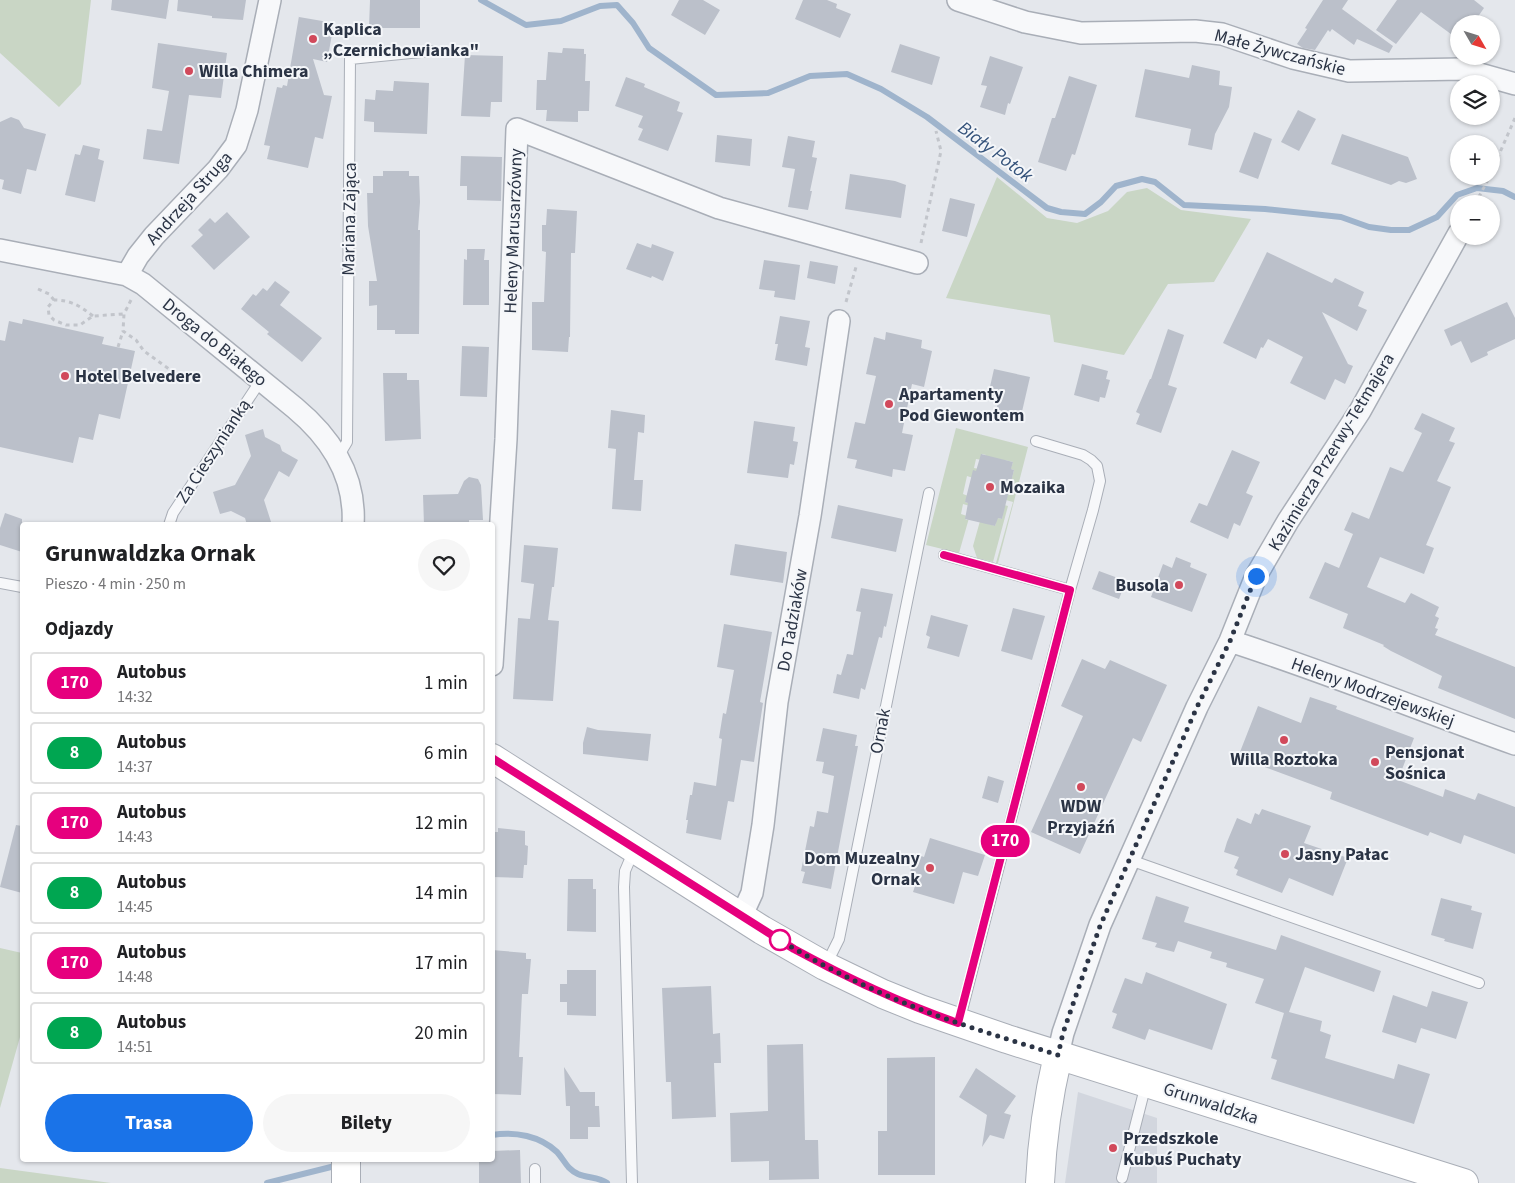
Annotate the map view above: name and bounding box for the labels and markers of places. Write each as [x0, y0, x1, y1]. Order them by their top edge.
place label: Kaplica „Czernichowianka" [323, 17, 479, 63]
marker: Kaplica „Czernichowianka" [307, 33, 319, 45]
place label: Willa Chimera [199, 59, 309, 84]
marker: Willa Chimera [183, 65, 195, 77]
place label: Hotel Belvedere [75, 364, 201, 389]
marker: Hotel Belvedere [59, 370, 71, 382]
place label: Apartamenty Pod Giewontem [898, 382, 1024, 428]
marker: Apartamenty Pod Giewontem [883, 398, 895, 410]
place label: Mozaika [1000, 475, 1065, 500]
marker: Mozaika [984, 481, 996, 493]
place label: Busola [1115, 573, 1169, 598]
marker: Busola [1173, 579, 1185, 591]
marker: Willa Roztoka [1278, 734, 1290, 746]
place label: Pensjonat Sośnica [1385, 740, 1464, 786]
place label: Willa Roztoka [1230, 747, 1338, 772]
marker: Pensjonat Sośnica [1369, 756, 1381, 768]
marker: WDW Przyjaźń [1075, 781, 1087, 793]
place label: WDW Przyjaźń [1047, 794, 1115, 840]
place label: Jasny Pałac [1295, 842, 1389, 867]
place label: Dom Muzealny Ornak [804, 846, 921, 892]
marker: Jasny Pałac [1279, 848, 1291, 860]
marker: Dom Muzealny Ornak [924, 862, 936, 874]
unlabelled marker [769, 929, 791, 951]
place label: Przedszkole Kubuś Puchaty [1123, 1126, 1242, 1172]
marker: Przedszkole Kubuś Puchaty [1107, 1142, 1119, 1154]

